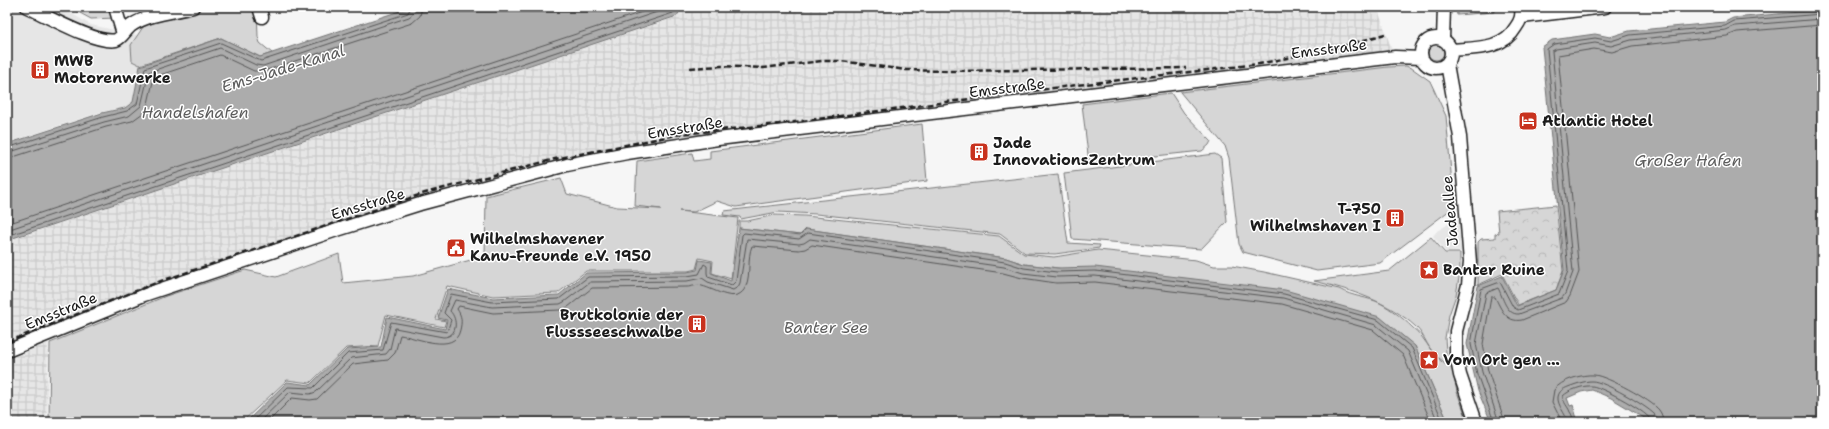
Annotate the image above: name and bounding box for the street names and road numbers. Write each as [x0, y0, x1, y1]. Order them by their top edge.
street label: Emsstraße [1290, 34, 1368, 64]
street label: Emsstraße [968, 73, 1046, 103]
street label: Emsstraße [646, 112, 724, 144]
street label: Jadeallee [1437, 175, 1463, 247]
street label: Emsstraße [329, 183, 407, 225]
street label: Emsstraße [22, 287, 100, 335]

